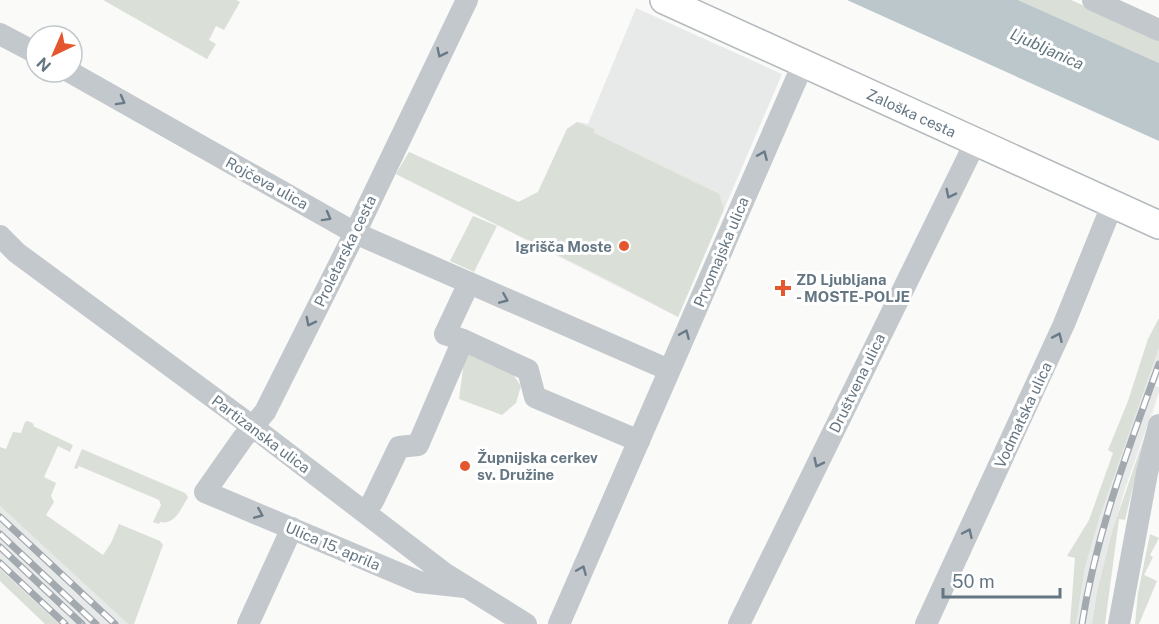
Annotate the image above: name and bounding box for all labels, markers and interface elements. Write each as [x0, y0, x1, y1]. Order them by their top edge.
north arrow [24, 24, 84, 84]
water label: Ljubljanica [1007, 24, 1087, 74]
one-way arrow [437, 46, 449, 57]
text: N [33, 53, 55, 76]
street label: Zaloška cesta [864, 85, 959, 140]
one-way arrow [115, 94, 125, 105]
one-way arrow [756, 150, 768, 161]
street label: Rojčeva ulica [223, 153, 311, 213]
one-way arrow [946, 187, 957, 198]
street label: Proletarska cesta [311, 193, 379, 309]
street label: Prvomajska ulica [690, 194, 752, 310]
one-way arrow [321, 210, 331, 221]
place label: Igrišča Moste [515, 238, 612, 255]
marker: Igrišča Moste [617, 239, 631, 253]
place label: ZD Ljubljana - MOSTE-POLJE [796, 271, 910, 305]
marker: ZD Ljubljana - MOSTE-POLJE [774, 279, 792, 297]
one-way arrow [498, 292, 509, 304]
one-way arrow [306, 316, 317, 327]
one-way arrow [678, 329, 690, 340]
street label: Društvena ulica [826, 331, 888, 435]
one-way arrow [1051, 332, 1063, 343]
street label: Vodmatska ulica [991, 359, 1055, 471]
street label: Partizanska ulica [209, 392, 313, 476]
place label: Župnijska cerkev sv. Družine [477, 449, 598, 483]
one-way arrow [814, 457, 825, 467]
marker: Župnijska cerkev sv. Družine [458, 459, 472, 473]
one-way arrow [253, 507, 264, 519]
street label: Ulica 15. aprila [283, 518, 383, 574]
one-way arrow [961, 528, 973, 539]
scale bar [943, 561, 1060, 599]
one-way arrow [575, 566, 587, 577]
text: 50 m [952, 571, 995, 592]

